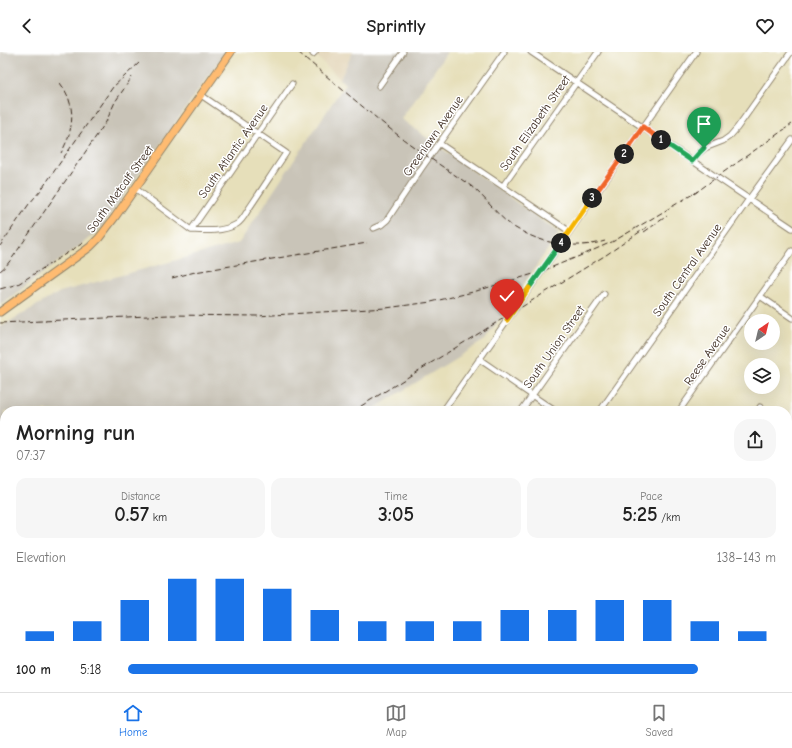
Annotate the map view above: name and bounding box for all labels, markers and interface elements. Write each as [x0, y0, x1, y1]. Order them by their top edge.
icon: back [16, 15, 38, 37]
icon: heart [754, 15, 776, 37]
text: Sprintly [366, 16, 426, 37]
street label: South Elizabeth Street [497, 72, 573, 173]
street label: Greenlawn Avenue [400, 93, 466, 179]
street label: South Atlantic Avenue [195, 101, 271, 201]
pin [687, 107, 721, 148]
icon: arrive [693, 113, 715, 135]
pin: 1 [651, 130, 671, 150]
text: 1 [659, 133, 663, 146]
street label: South Metcalf Street [84, 142, 157, 235]
pin: 2 [614, 144, 634, 164]
text: 2 [621, 147, 627, 160]
pin: 3 [582, 188, 602, 208]
text: 3 [589, 191, 595, 204]
street label: South Central Avenue [650, 221, 724, 319]
pin: 4 [551, 233, 571, 253]
text: 4 [558, 236, 564, 249]
pin [490, 279, 524, 320]
icon: check [496, 285, 518, 307]
street label: South Union Street [520, 303, 588, 391]
north arrow [744, 314, 780, 350]
map controls [744, 314, 780, 394]
street label: Reese Avenue [681, 322, 733, 388]
button: layers [744, 358, 780, 394]
button: share [734, 419, 776, 461]
text: Morning run [16, 420, 135, 446]
text: 07:37 [16, 448, 45, 463]
text: Distance [121, 490, 160, 503]
text: Time [385, 490, 407, 503]
text: Pace [640, 490, 662, 503]
text: 0.57 [114, 503, 149, 526]
text: 3:05 [378, 503, 414, 526]
text: 5:25 [622, 503, 658, 526]
text: km [149, 511, 167, 524]
text: /km [658, 511, 680, 524]
text: Elevation [16, 550, 66, 565]
text: 138–143 m [717, 550, 776, 565]
text: 100 m [16, 662, 51, 677]
text: 5:18 [80, 662, 101, 677]
tab: Home [119, 702, 147, 739]
tab: Map [385, 702, 407, 739]
tab: Saved [646, 702, 673, 739]

